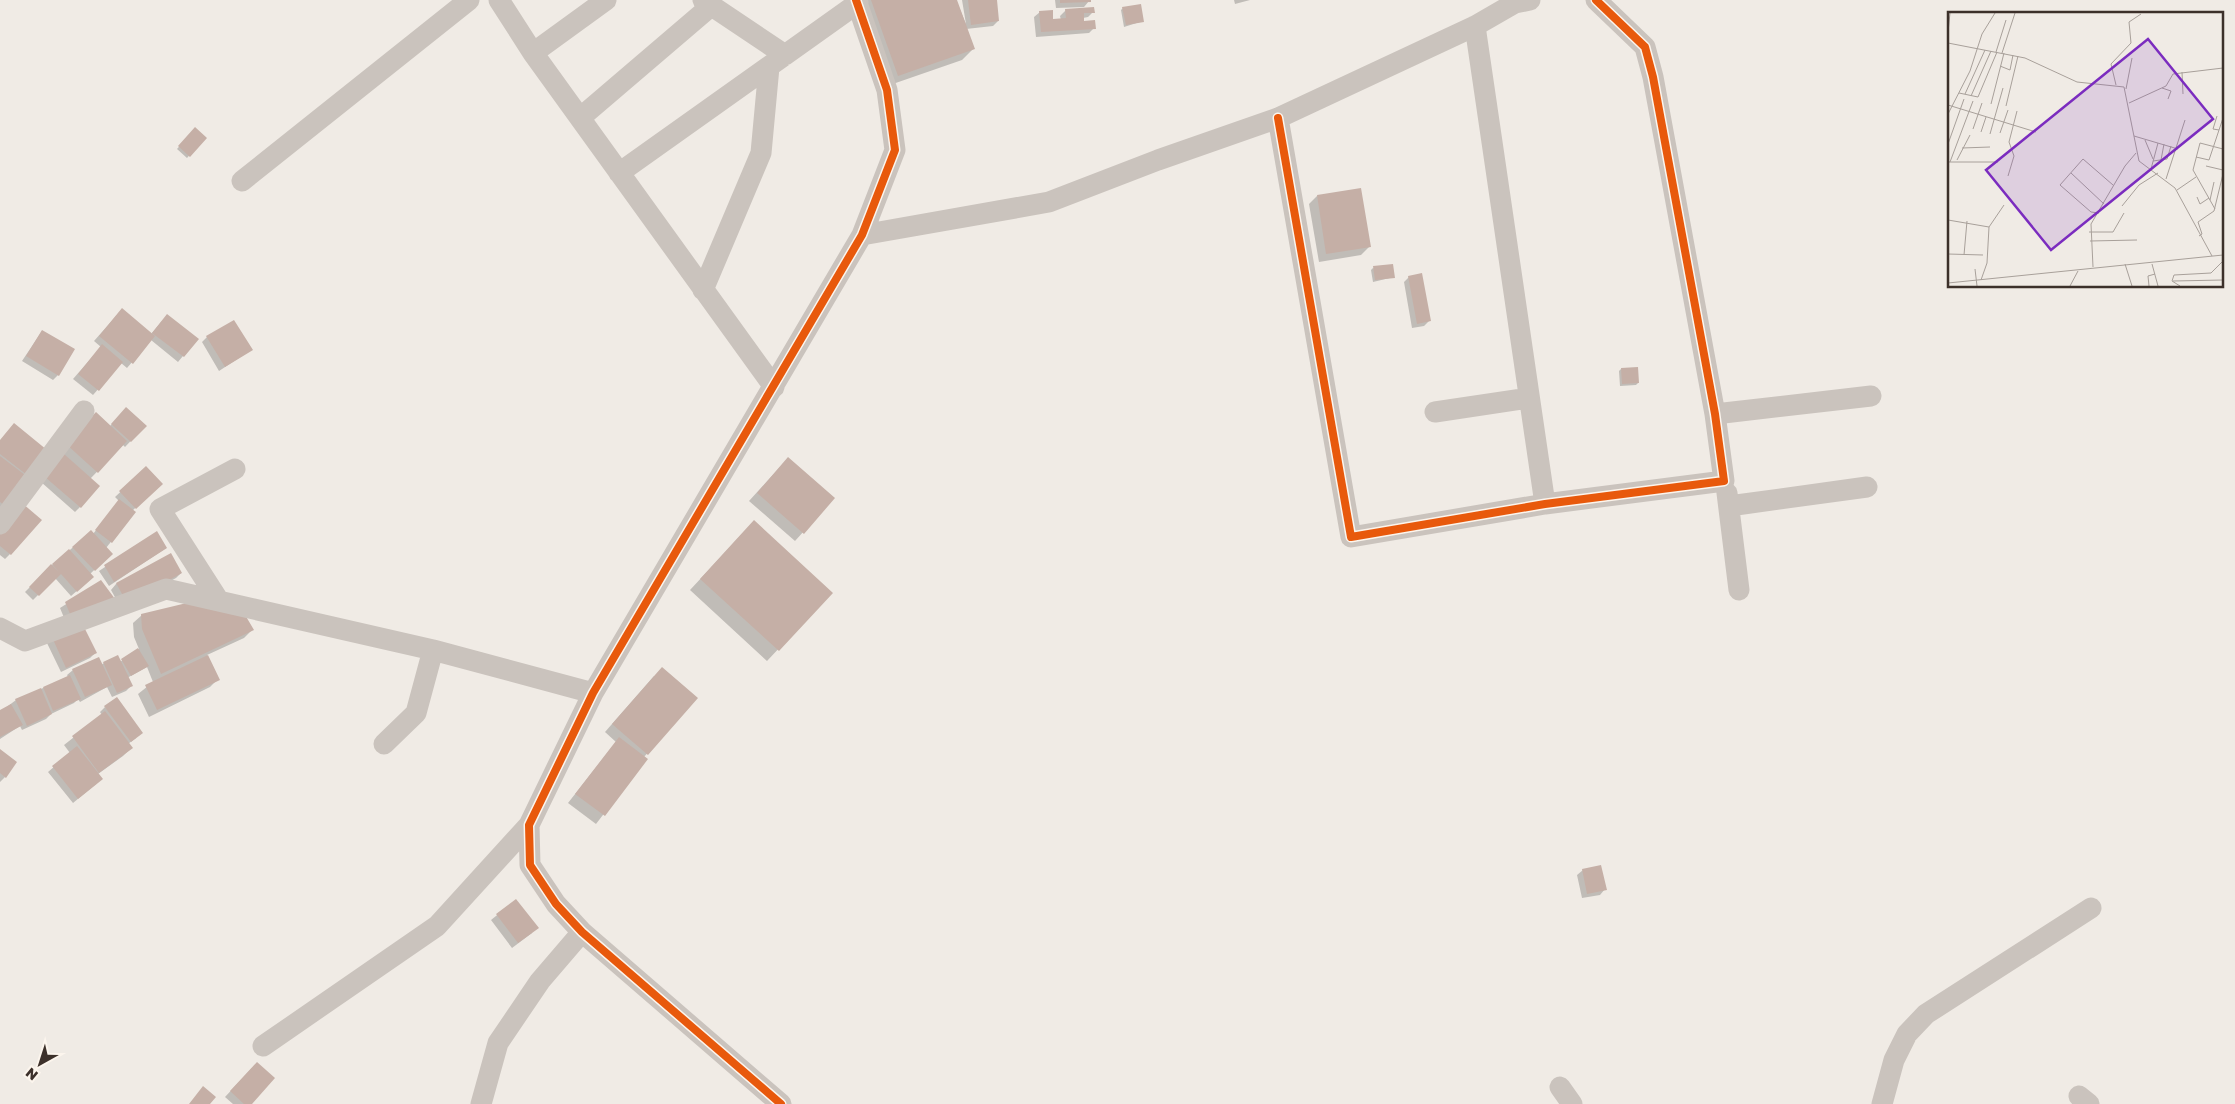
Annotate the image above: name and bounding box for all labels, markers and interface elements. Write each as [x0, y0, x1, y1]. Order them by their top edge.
inset map [1948, 12, 2222, 288]
north arrow [15, 1039, 65, 1089]
text: N [22, 1065, 41, 1084]

